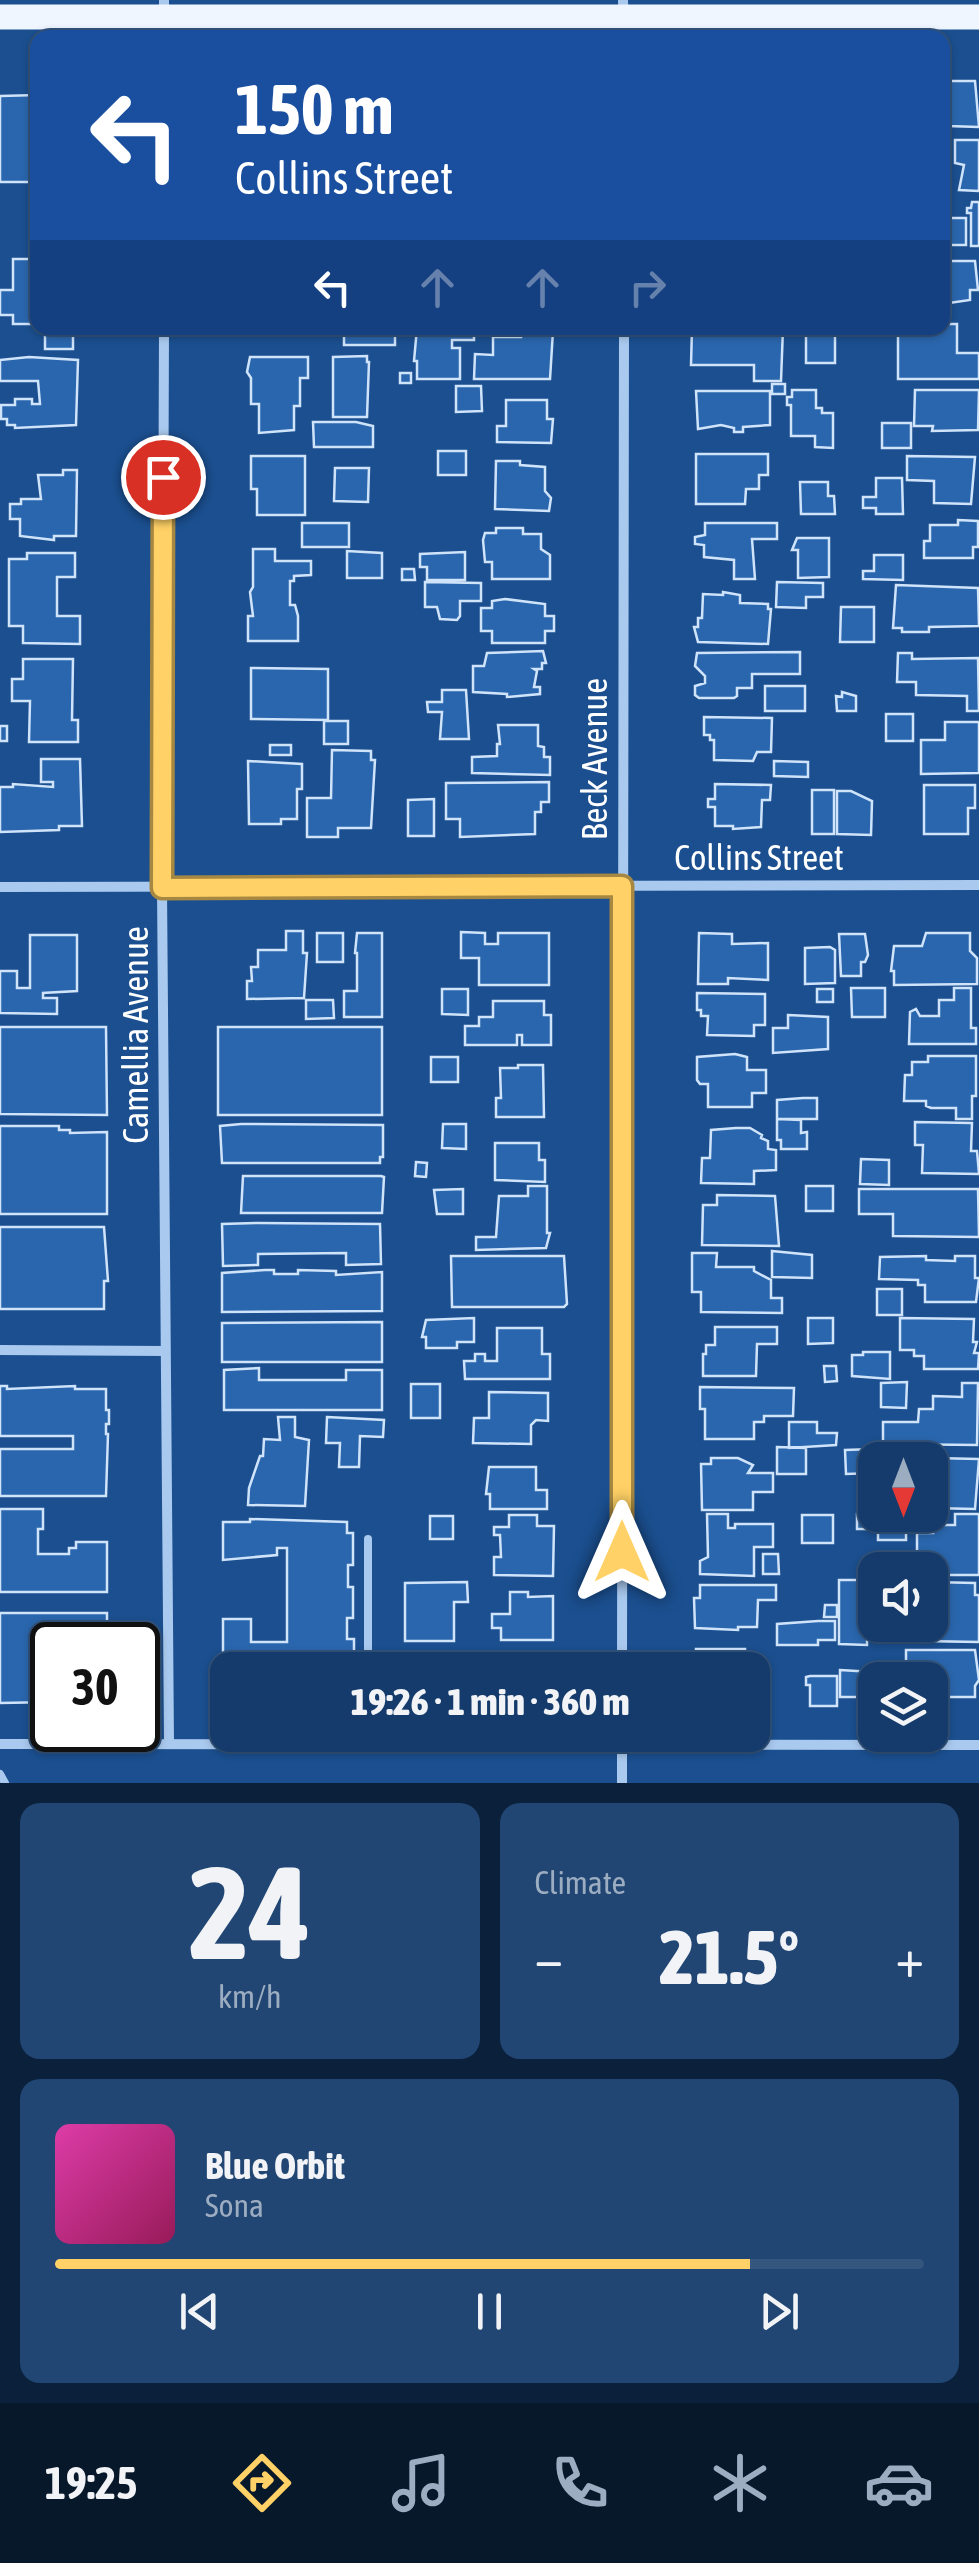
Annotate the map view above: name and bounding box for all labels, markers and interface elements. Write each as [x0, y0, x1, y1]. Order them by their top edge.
text: 150 m [235, 69, 394, 149]
icon: left [70, 70, 200, 200]
text: Collins Street [235, 152, 453, 204]
icon: left [305, 260, 360, 315]
icon: ahead [410, 260, 465, 315]
icon: ahead [515, 260, 570, 315]
icon: right [620, 260, 675, 315]
pin [121, 435, 206, 520]
icon: arrive [136, 450, 191, 505]
street label: Beck Avenue [574, 678, 614, 840]
street label: Collins Street [674, 837, 844, 877]
street label: Camellia Avenue [115, 926, 155, 1144]
north arrow [858, 1442, 948, 1532]
map controls [858, 1442, 948, 1752]
position arrow [570, 1500, 674, 1604]
button: sound [858, 1552, 948, 1642]
speed limit sign: 30 [30, 1622, 160, 1752]
button: layers [858, 1662, 948, 1752]
text: 19:26 · 1 min · 360 m [350, 1680, 630, 1723]
text: 24 [189, 1838, 311, 1987]
text: Climate [535, 1864, 626, 1901]
text: 21.5° [659, 1914, 799, 2000]
text: − [535, 1926, 563, 1989]
text: + [895, 1926, 924, 1989]
text: km/h [218, 1978, 281, 2015]
text: Blue Orbit [205, 2144, 345, 2187]
text: Sona [205, 2187, 264, 2224]
icon: previous [172, 2284, 227, 2339]
icon: pause [462, 2284, 517, 2339]
icon: next [752, 2284, 807, 2339]
icon: directions [227, 2448, 297, 2518]
icon: music [386, 2448, 456, 2518]
icon: phone [545, 2448, 615, 2518]
icon: climate [705, 2448, 775, 2518]
icon: car [864, 2448, 934, 2518]
text: 19:25 [45, 2457, 137, 2509]

